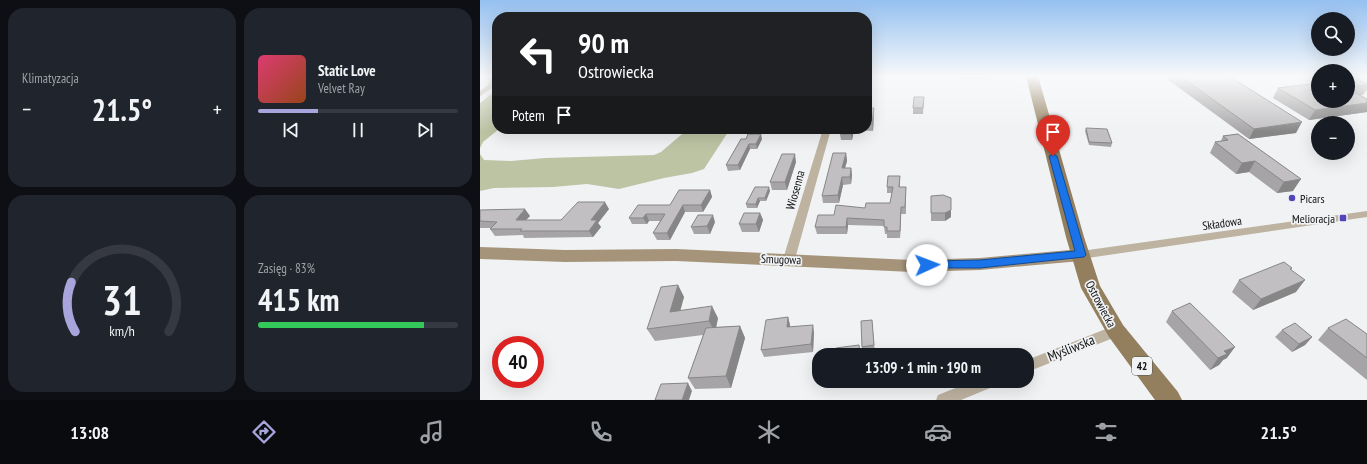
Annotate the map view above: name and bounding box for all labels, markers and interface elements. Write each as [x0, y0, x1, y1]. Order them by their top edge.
map controls [1311, 12, 1355, 160]
button: search [1311, 12, 1355, 56]
text: 90 m [578, 24, 629, 61]
icon: left [512, 28, 564, 80]
text: Ostrowiecka [578, 60, 654, 83]
text: Static Love [318, 61, 376, 80]
button: + [1311, 64, 1355, 108]
text: Klimatyzacja [22, 70, 79, 87]
text: Velvet Ray [318, 80, 365, 97]
text: 21.5° [92, 90, 152, 129]
text: − [22, 95, 31, 123]
text: + [213, 95, 222, 123]
icon: arrive [553, 104, 575, 126]
text: Potem [512, 106, 545, 125]
pin [1036, 115, 1070, 156]
button: − [1311, 116, 1355, 160]
icon: previous [280, 119, 302, 141]
icon: pause [347, 119, 369, 141]
icon: next [414, 119, 436, 141]
icon: arrive [1042, 121, 1064, 143]
street label: Wiosenna [782, 168, 808, 211]
place label: Picars [1300, 191, 1324, 206]
marker: Picars [1287, 193, 1297, 203]
place label: Melioracja [1292, 211, 1335, 226]
street label: Składowa [1201, 213, 1243, 233]
marker: Melioracja [1338, 213, 1348, 223]
position arrow [906, 244, 948, 286]
street label: Smugowa [761, 251, 802, 267]
text: Zasięg · 83% [258, 260, 315, 277]
text: 31 [102, 272, 142, 325]
street label: Ostrowiecka [1083, 278, 1120, 330]
text: 415 km [258, 280, 339, 319]
text: km/h [109, 320, 135, 339]
street label: Myśliwska [1045, 330, 1097, 366]
speed limit sign: 40 [492, 336, 544, 388]
road number: 42 [1132, 357, 1152, 375]
text: 13:09 · 1 min · 190 m [865, 358, 981, 377]
icon: directions [250, 418, 278, 446]
icon: music [418, 418, 446, 446]
icon: phone [587, 418, 615, 446]
icon: climate [755, 418, 783, 446]
icon: car [924, 418, 952, 446]
icon: filters [1092, 418, 1120, 446]
text: 13:08 [70, 421, 109, 444]
text: 21.5° [1261, 421, 1297, 444]

